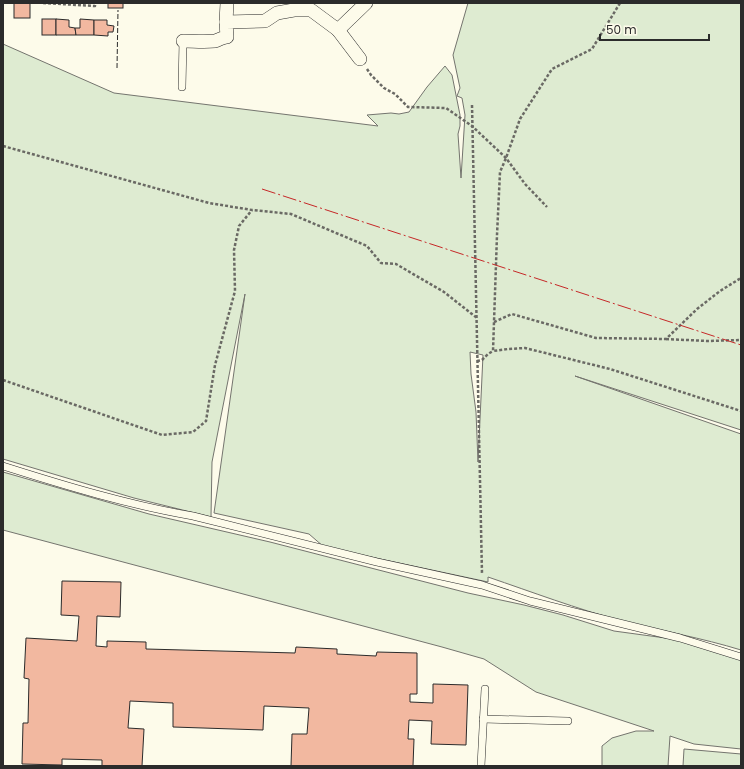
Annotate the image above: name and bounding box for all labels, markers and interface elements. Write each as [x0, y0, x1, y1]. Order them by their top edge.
scale bar [600, 16, 709, 42]
text: 50 m [606, 21, 637, 38]

